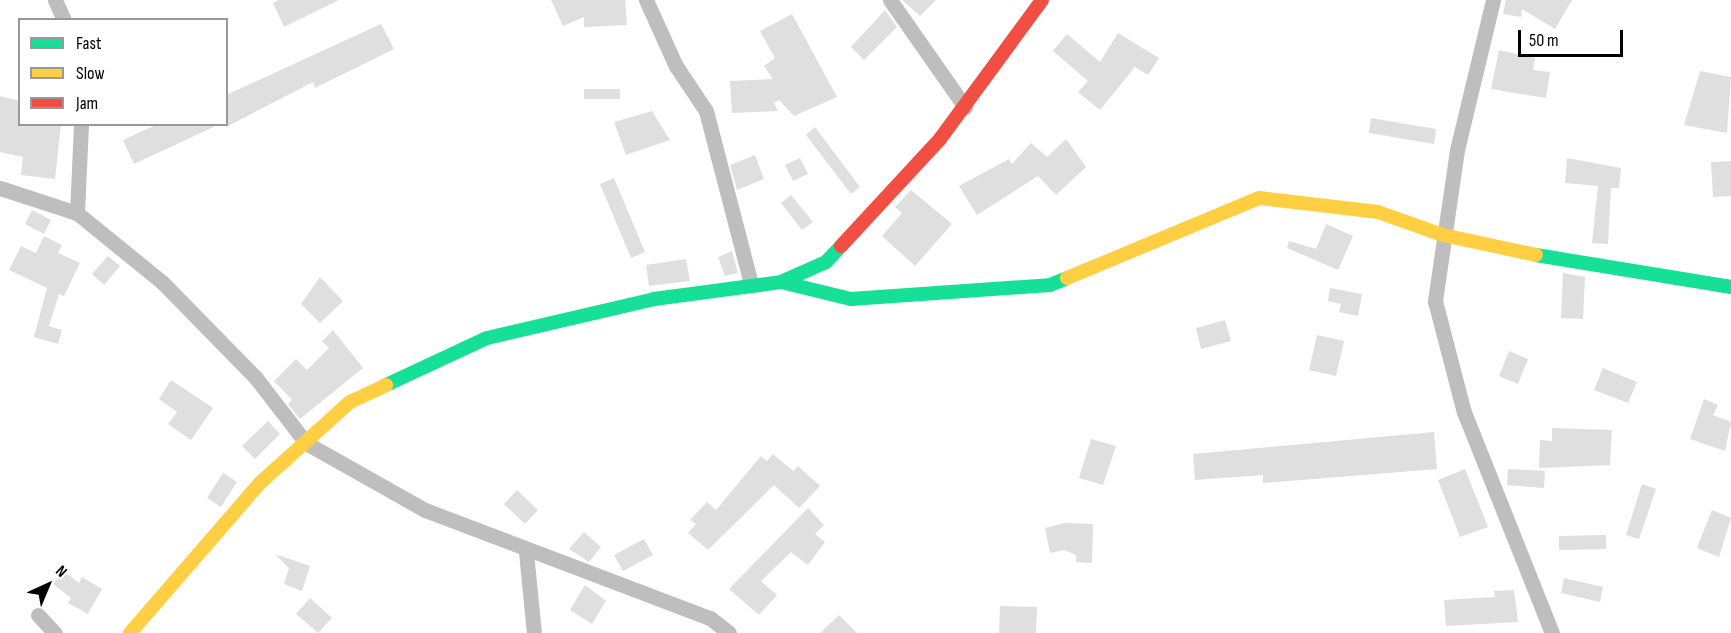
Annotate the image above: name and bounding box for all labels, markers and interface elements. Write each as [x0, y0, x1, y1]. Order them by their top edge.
legend [18, 18, 228, 126]
scale bar [1521, 18, 1626, 56]
text: 50 m [1529, 30, 1559, 51]
text: Fast [76, 33, 101, 54]
text: Slow [76, 63, 105, 84]
text: Jam [76, 93, 98, 114]
north arrow [18, 555, 78, 615]
text: N [51, 562, 71, 581]

